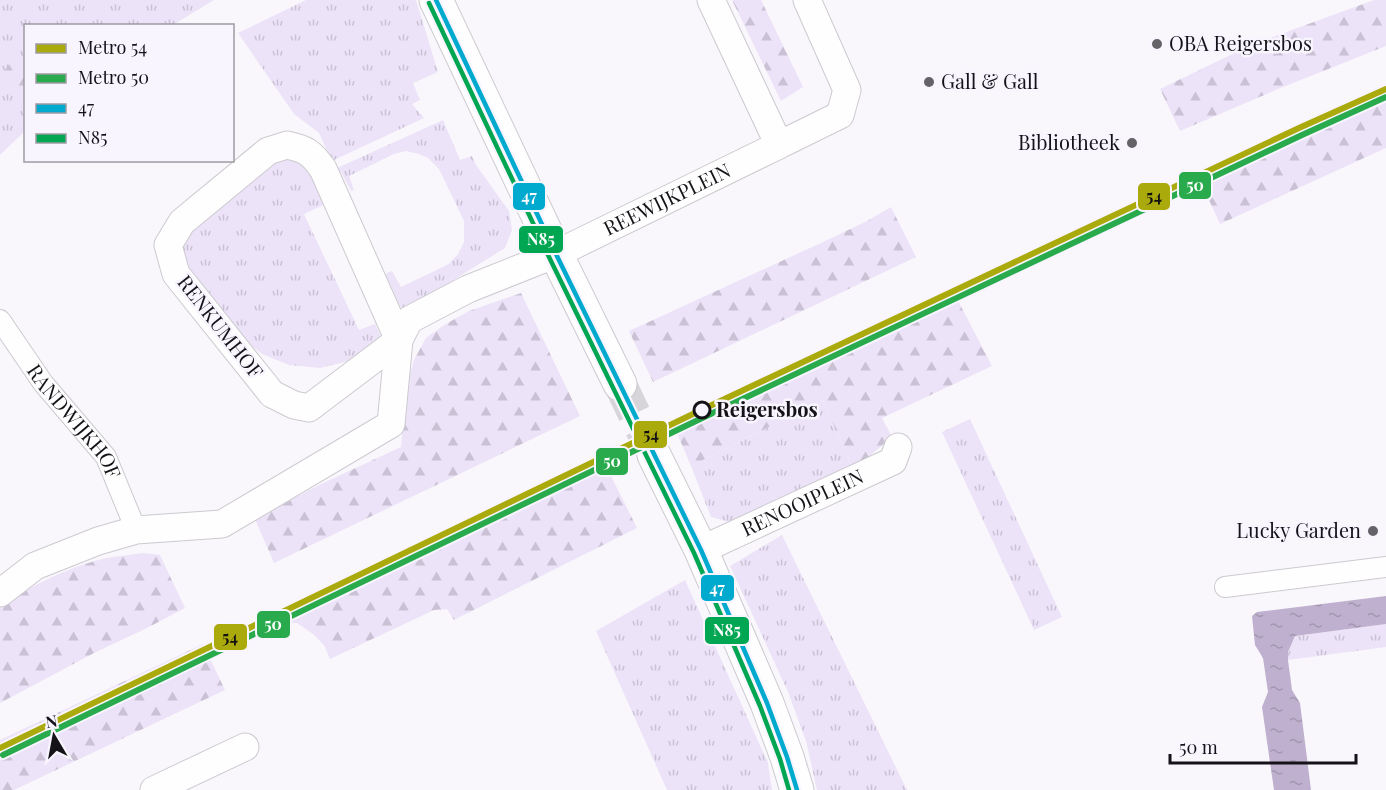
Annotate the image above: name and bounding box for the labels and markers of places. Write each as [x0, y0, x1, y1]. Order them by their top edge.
place label: OBA Reigersbos [1169, 29, 1312, 56]
marker: OBA Reigersbos [1150, 37, 1164, 51]
place label: Gall & Gall [941, 67, 1039, 94]
marker: Gall & Gall [922, 75, 936, 89]
place label: Bibliotheek [1018, 128, 1120, 155]
marker: Bibliotheek [1125, 136, 1139, 150]
place label: Reigersbos [716, 395, 818, 422]
marker: Reigersbos [693, 401, 711, 419]
place label: Lucky Garden [1236, 516, 1361, 543]
marker: Lucky Garden [1366, 524, 1380, 538]

